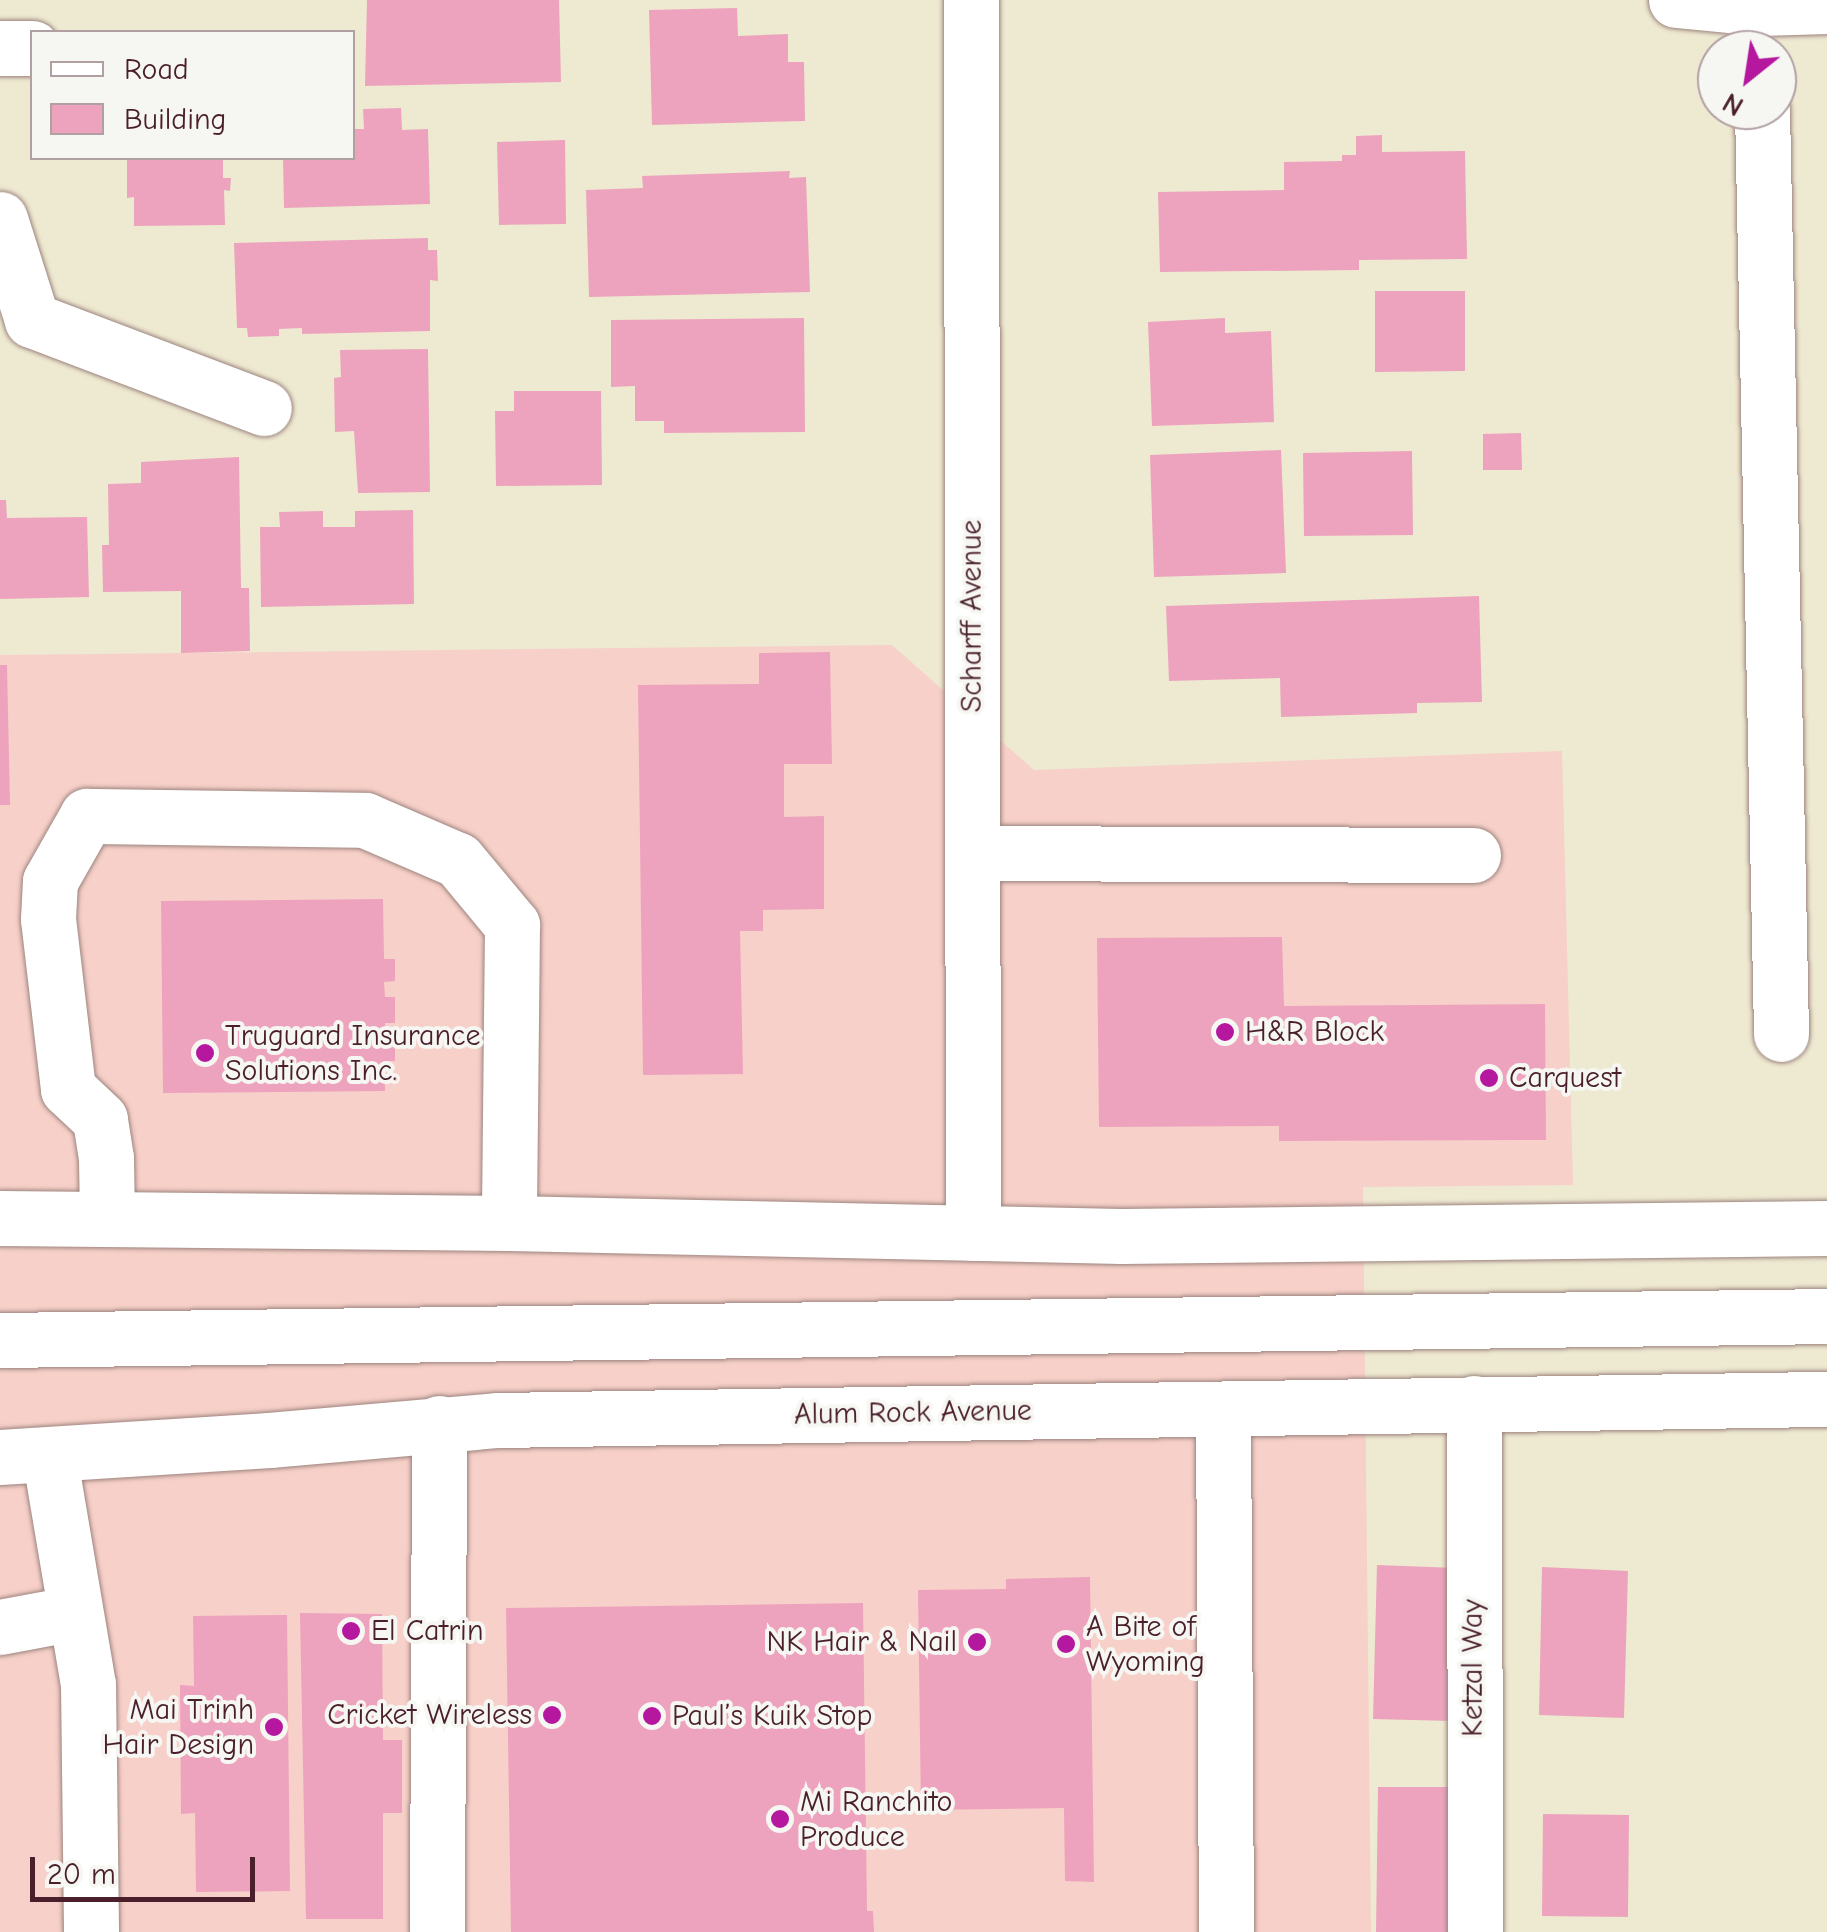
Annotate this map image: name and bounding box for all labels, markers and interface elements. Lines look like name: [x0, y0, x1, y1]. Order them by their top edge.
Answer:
legend: [30, 30, 355, 160]
north arrow: [1697, 30, 1797, 130]
text: Road: [124, 52, 189, 87]
text: N: [1717, 86, 1749, 123]
text: Building: [124, 102, 227, 137]
street label: Scharff Avenue: [954, 520, 990, 712]
place label: H&R Block: [1245, 1014, 1384, 1050]
place label: Truguard Insurance Solutions Inc.: [225, 1018, 481, 1088]
marker: H&R Block: [1214, 1021, 1236, 1043]
marker: Truguard Insurance Solutions Inc.: [194, 1042, 216, 1064]
place label: Carquest: [1509, 1060, 1621, 1096]
marker: Carquest: [1478, 1067, 1500, 1089]
street label: Alum Rock Avenue: [794, 1393, 1032, 1433]
street label: Ketzal Way: [1455, 1599, 1491, 1737]
place label: A Bite of Wyoming: [1086, 1609, 1205, 1680]
place label: El Catrin: [371, 1613, 483, 1649]
marker: El Catrin: [340, 1620, 362, 1642]
place label: NK Hair & Nail: [767, 1624, 957, 1660]
marker: NK Hair & Nail: [966, 1631, 988, 1653]
marker: A Bite of Wyoming: [1055, 1633, 1077, 1655]
place label: Mai Trinh Hair Design: [102, 1692, 254, 1762]
place label: Cricket Wireless: [327, 1697, 532, 1733]
place label: Paul’s Kuik Stop: [672, 1698, 873, 1734]
marker: Cricket Wireless: [541, 1704, 563, 1726]
marker: Paul’s Kuik Stop: [641, 1705, 663, 1727]
marker: Mai Trinh Hair Design: [263, 1716, 285, 1738]
place label: Mi Ranchito Produce: [800, 1784, 952, 1854]
marker: Mi Ranchito Produce: [769, 1808, 791, 1830]
scale bar: [35, 1837, 260, 1899]
text: 20 m: [47, 1857, 116, 1892]

